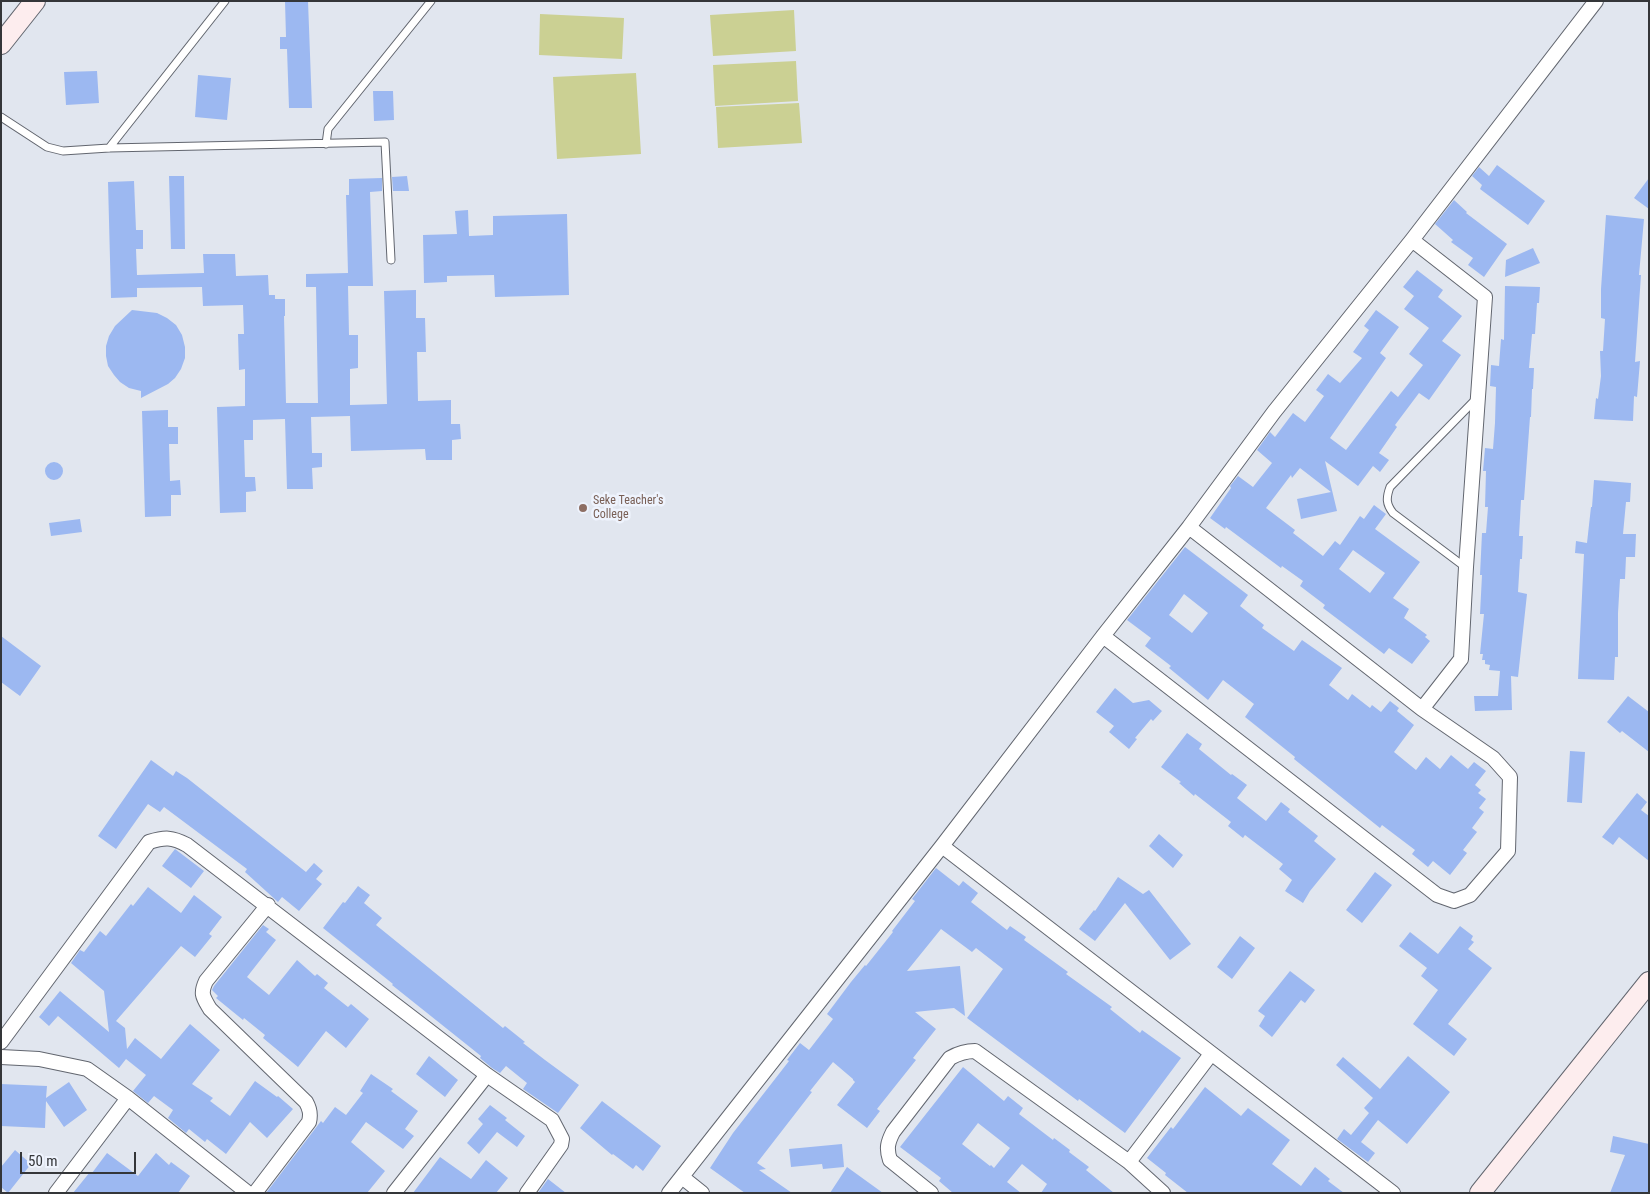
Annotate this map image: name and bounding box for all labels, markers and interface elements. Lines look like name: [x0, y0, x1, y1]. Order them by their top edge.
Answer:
place label: Seke Teacher's College: [593, 494, 663, 522]
marker: Seke Teacher's College: [577, 502, 589, 514]
scale bar: [22, 1142, 139, 1174]
text: 50 m: [28, 1152, 58, 1170]

